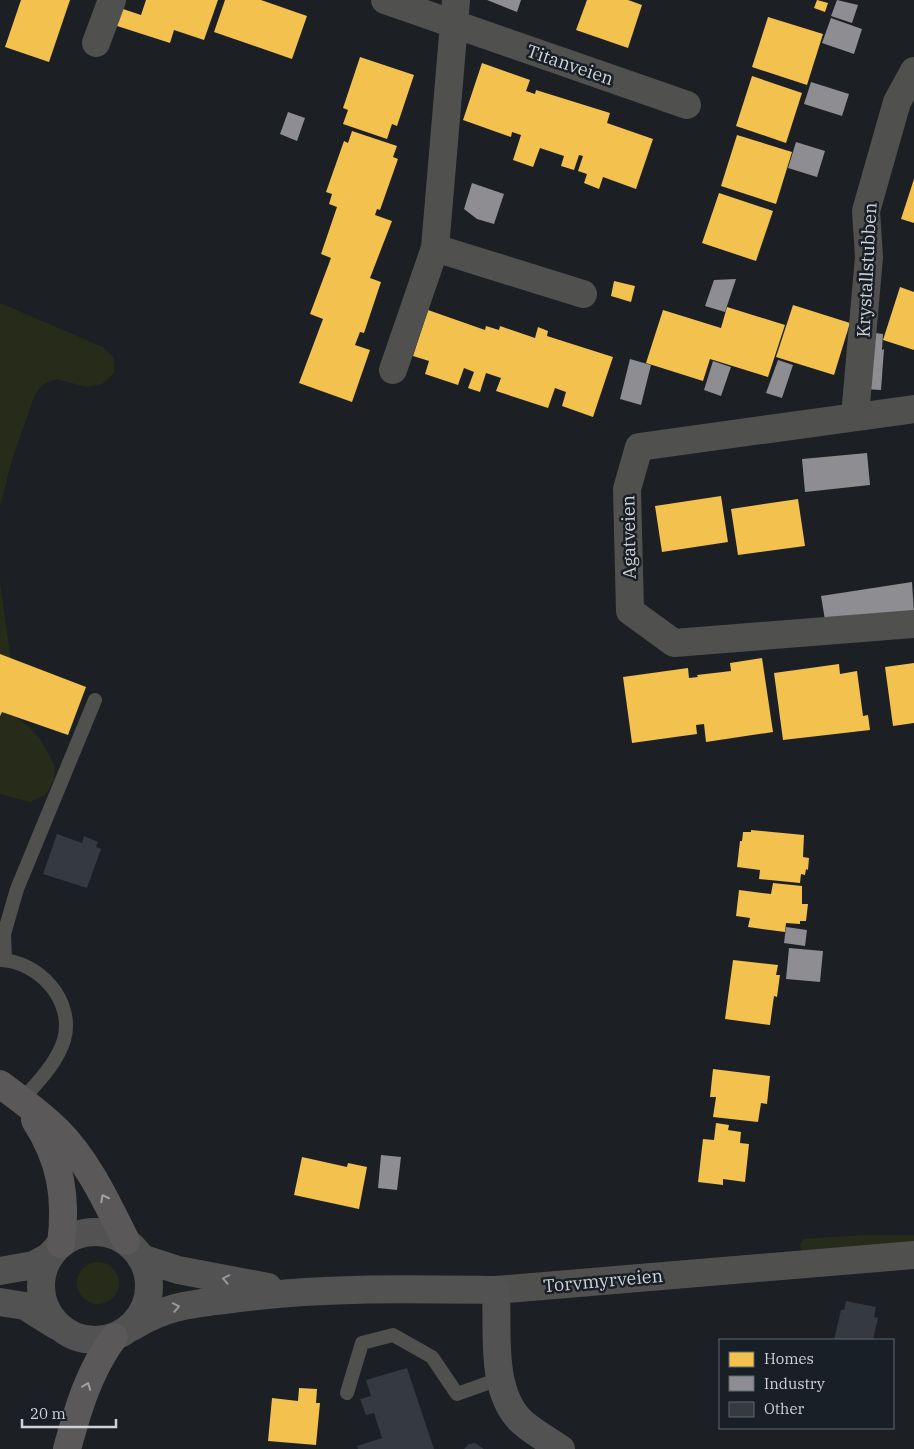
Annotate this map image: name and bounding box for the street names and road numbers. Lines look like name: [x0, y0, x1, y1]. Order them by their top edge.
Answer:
street label: Titanveien: [524, 39, 617, 90]
street label: Krystallstubben: [851, 202, 882, 338]
street label: Agatveien: [616, 495, 641, 579]
street label: Torvmyrveien: [542, 1264, 664, 1297]

